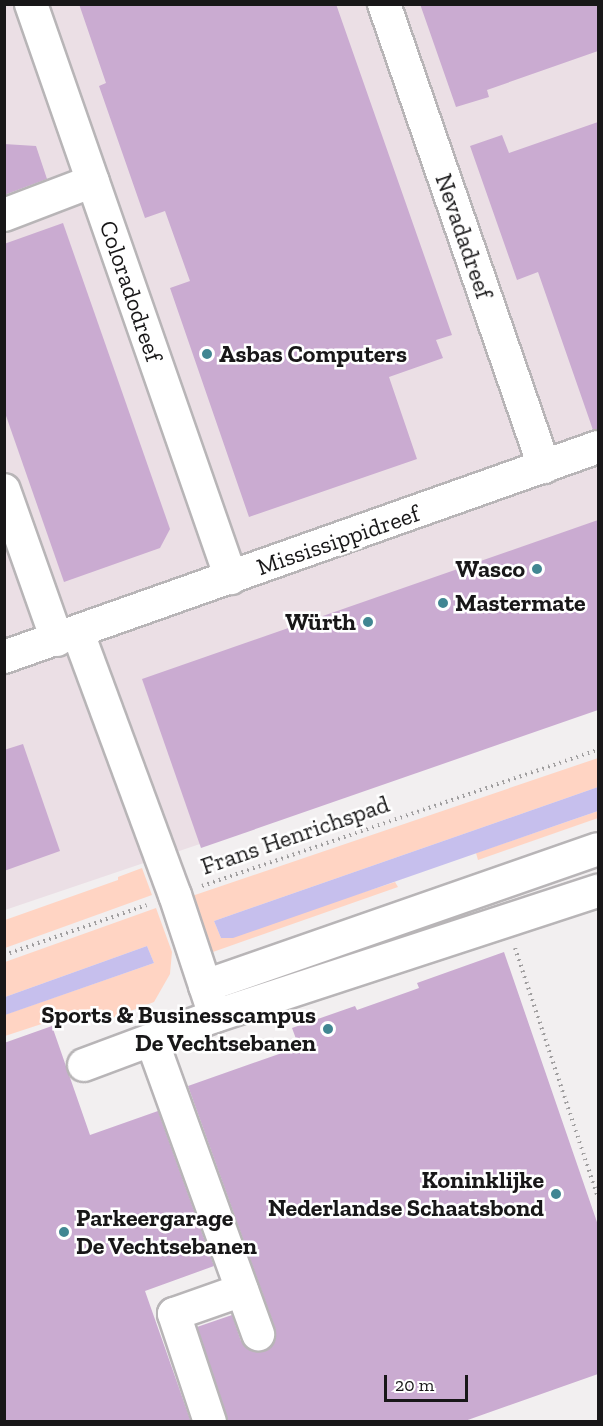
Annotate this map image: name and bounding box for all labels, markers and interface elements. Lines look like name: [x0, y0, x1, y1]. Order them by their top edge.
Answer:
street label: Nevadadreef: [429, 170, 499, 302]
street label: Coloradodreef: [93, 217, 169, 365]
place label: Asbas Computers: [219, 340, 407, 368]
marker: Asbas Computers: [200, 347, 214, 361]
street label: Mississippidreef: [253, 499, 423, 581]
place label: Wasco: [456, 555, 525, 583]
marker: Wasco: [530, 562, 544, 576]
place label: Mastermate: [455, 589, 586, 617]
marker: Mastermate: [436, 596, 450, 610]
place label: Würth: [285, 608, 356, 636]
marker: Würth: [361, 615, 375, 629]
street label: Frans Henrichspad: [197, 789, 393, 881]
place label: Sports & Businesscampus De Vechtsebanen: [41, 1001, 316, 1057]
marker: Sports & Businesscampus De Vechtsebanen: [321, 1022, 335, 1036]
place label: Koninklijke Nederlandse Schaatsbond: [268, 1166, 544, 1222]
marker: Koninklijke Nederlandse Schaatsbond: [549, 1187, 563, 1201]
place label: Parkeergarage De Vechtsebanen: [76, 1204, 258, 1260]
marker: Parkeergarage De Vechtsebanen: [57, 1225, 71, 1239]
scale bar: [387, 1363, 471, 1401]
text: 20 m: [395, 1374, 434, 1396]

